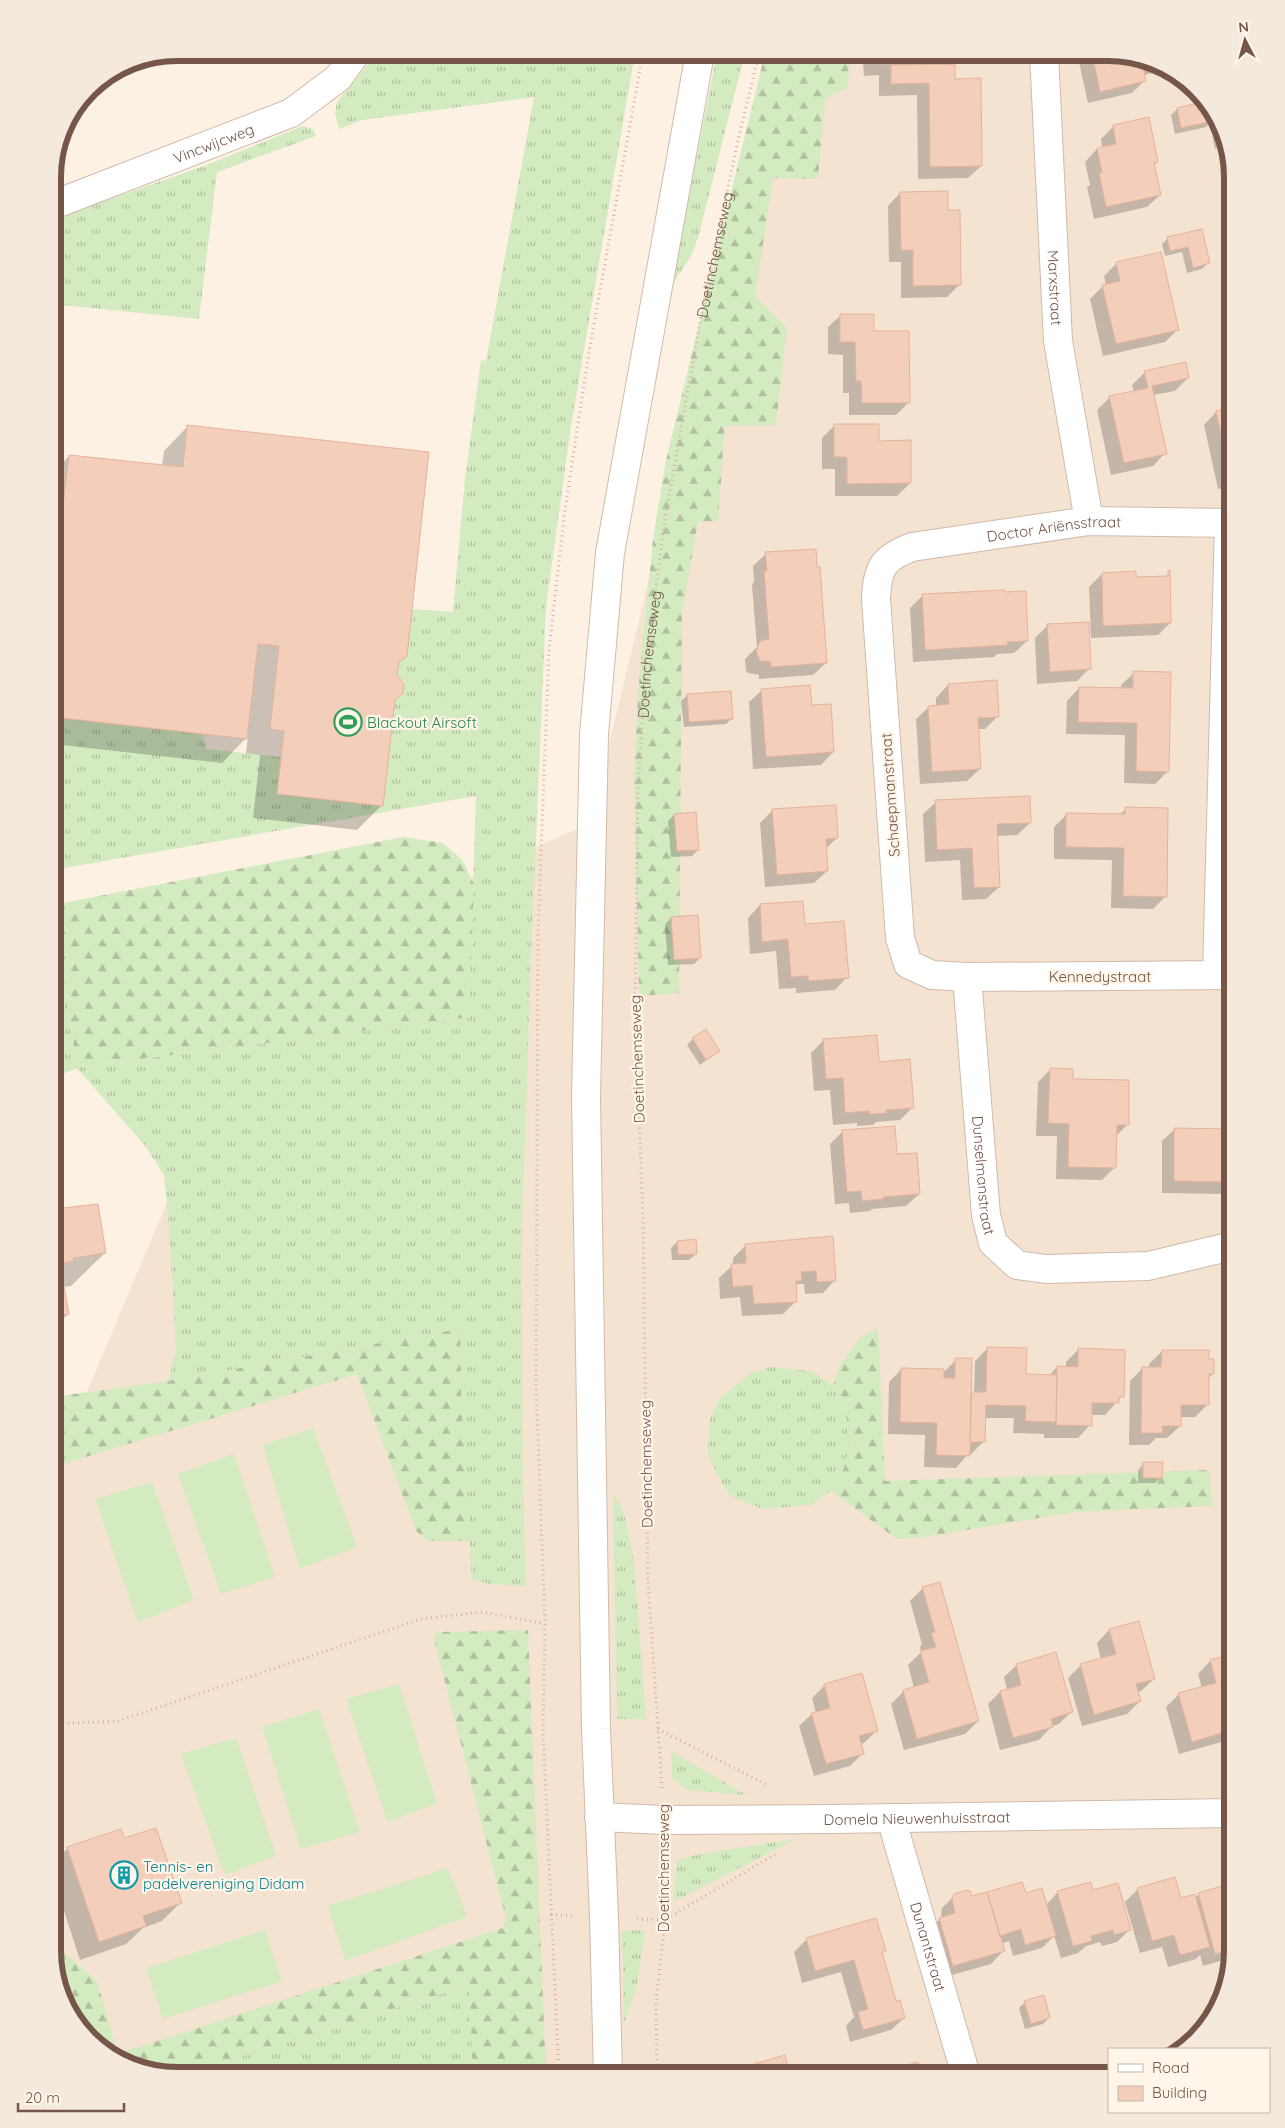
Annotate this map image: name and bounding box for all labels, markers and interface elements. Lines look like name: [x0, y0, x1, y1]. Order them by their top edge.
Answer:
north arrow: [1220, 15, 1270, 65]
text: N: [1238, 18, 1250, 37]
street label: Vincwijcweg: [170, 119, 257, 167]
street label: Doetinchemseweg: [692, 190, 736, 320]
street label: Marxstraat: [1044, 249, 1067, 326]
street label: Doctor Ariënsstraat: [985, 511, 1121, 545]
street label: Doetinchemseweg: [633, 589, 665, 719]
sports icon: Blackout Airsoft: [333, 707, 363, 737]
place label: Blackout Airsoft: [367, 713, 477, 732]
street label: Schaepmanstraat: [876, 733, 904, 857]
street label: Kennedystraat: [1049, 967, 1151, 986]
street label: Doetinchemseweg: [625, 995, 649, 1123]
street label: Dunselmanstraat: [969, 1115, 1000, 1237]
street label: Doetinchemseweg: [635, 1400, 657, 1528]
street label: Doetinchemseweg: [654, 1804, 673, 1932]
street label: Domela Nieuwenhuisstraat: [823, 1807, 1011, 1829]
place label: Tennis- en padelvereniging Didam: [143, 1857, 305, 1893]
building icon: Tennis- en padelvereniging Didam: [109, 1860, 139, 1890]
street label: Dunantstraat: [906, 1900, 951, 1994]
legend: [1108, 2048, 1270, 2113]
text: Road: [1152, 2058, 1189, 2077]
scale bar: [18, 2080, 124, 2112]
text: Building: [1152, 2083, 1207, 2102]
text: 20 m: [25, 2088, 60, 2107]

